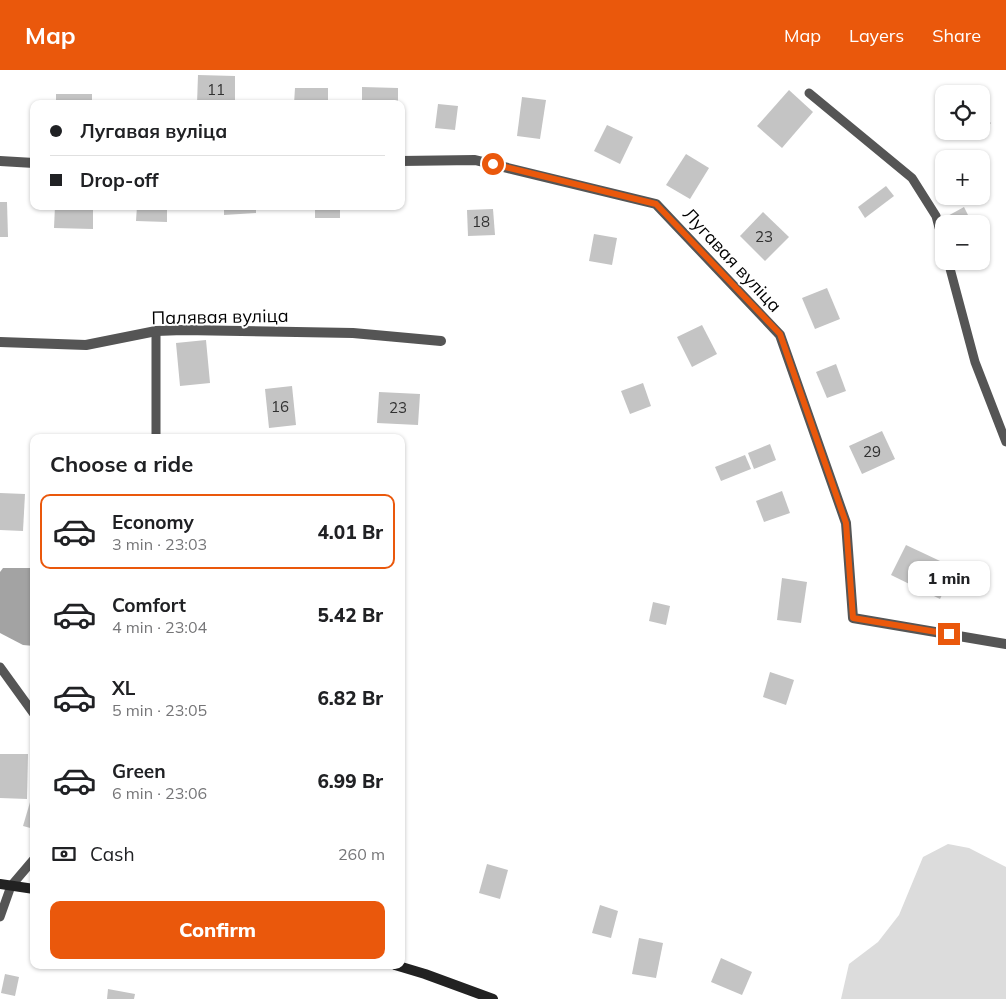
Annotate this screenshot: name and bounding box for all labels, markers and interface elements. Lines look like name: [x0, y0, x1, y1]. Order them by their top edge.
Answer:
text: Map: [25, 20, 76, 50]
text: Map: [784, 24, 821, 47]
text: Layers: [849, 24, 904, 47]
text: Share: [932, 24, 981, 47]
house number: 11: [207, 80, 225, 99]
map controls: [935, 85, 990, 270]
button: locate: [935, 85, 990, 140]
text: Лугавая вуліца: [80, 119, 227, 143]
button: +: [935, 150, 990, 205]
route start: [482, 153, 504, 175]
text: Drop-off: [80, 168, 158, 192]
street label: Лугавая вуліца: [678, 203, 787, 317]
house number: 18: [472, 212, 490, 231]
button: −: [935, 215, 990, 270]
house number: 23: [755, 227, 773, 246]
street label: Палявая вуліца: [151, 304, 289, 329]
house number: 16: [271, 397, 289, 416]
house number: 23: [389, 398, 407, 417]
house number: 29: [863, 442, 881, 461]
text: Choose a ride: [50, 450, 193, 478]
icon: car: [52, 509, 97, 554]
text: Economy: [112, 510, 194, 534]
text: 4.01 Br: [317, 520, 383, 544]
text: 3 min · 23:03: [112, 534, 207, 554]
callout: 1 min: [908, 562, 990, 596]
text: 1 min: [928, 568, 970, 588]
icon: car: [52, 592, 97, 637]
text: Comfort: [112, 593, 186, 617]
text: 5.42 Br: [317, 603, 383, 627]
text: 4 min · 23:04: [112, 617, 207, 637]
route end: [938, 623, 960, 645]
icon: car: [52, 675, 97, 720]
text: XL: [112, 676, 135, 700]
text: 6.82 Br: [317, 686, 383, 710]
text: 5 min · 23:05: [112, 700, 207, 720]
icon: car: [52, 758, 97, 803]
text: Green: [112, 759, 166, 783]
text: 6.99 Br: [317, 769, 383, 793]
text: 6 min · 23:06: [112, 783, 207, 803]
icon: cash: [50, 840, 78, 868]
text: Cash: [90, 842, 135, 866]
text: 260 m: [338, 844, 385, 864]
button: Confirm: [50, 901, 385, 959]

